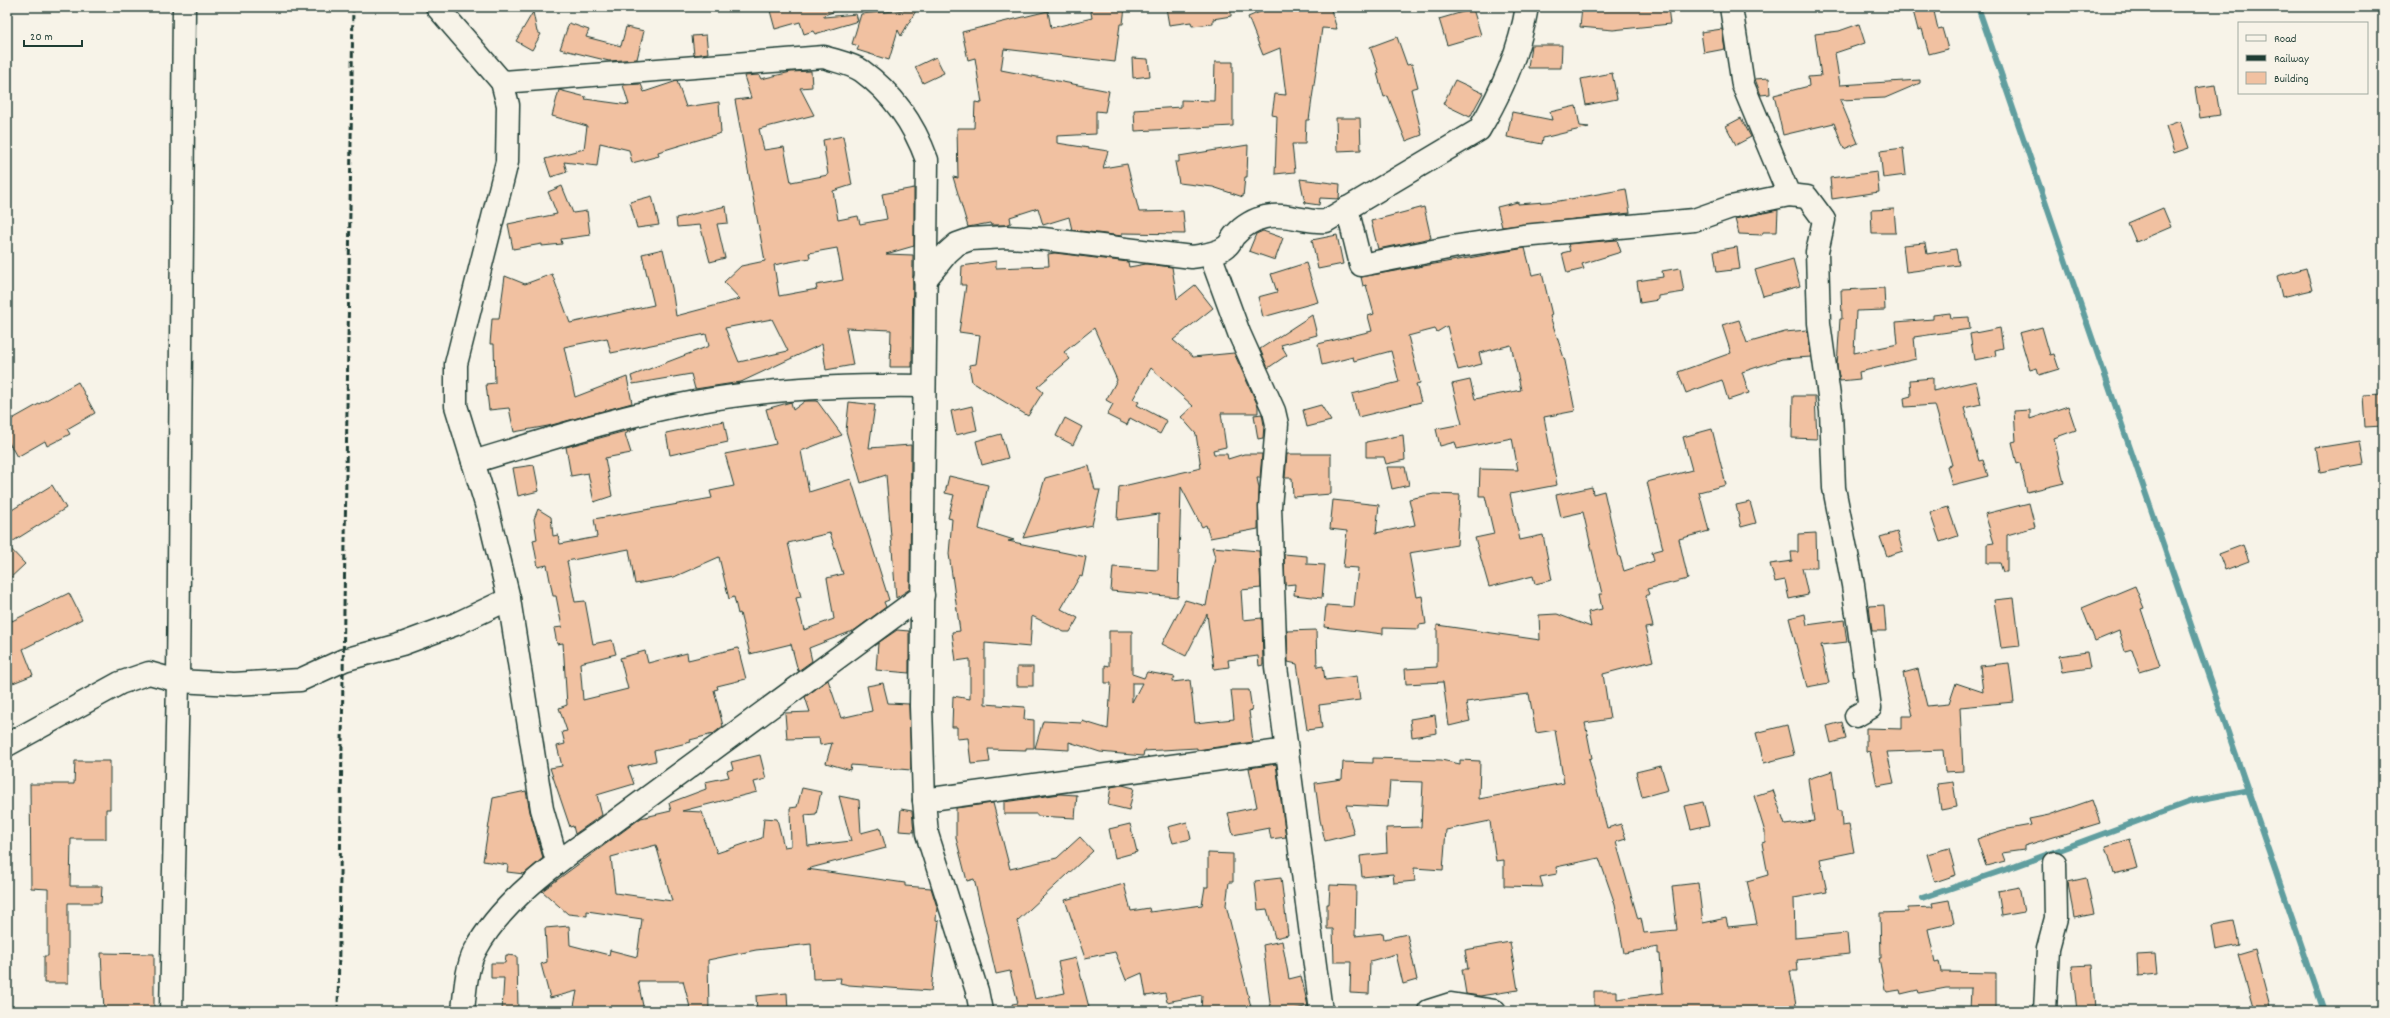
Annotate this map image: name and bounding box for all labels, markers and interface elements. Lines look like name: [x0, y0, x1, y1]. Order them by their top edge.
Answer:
scale bar: [24, 22, 82, 48]
legend: [2238, 22, 2368, 94]
text: 20 m: [30, 29, 53, 46]
text: Road: [2274, 31, 2296, 48]
text: Railway: [2274, 51, 2310, 68]
text: Building: [2274, 71, 2309, 88]

